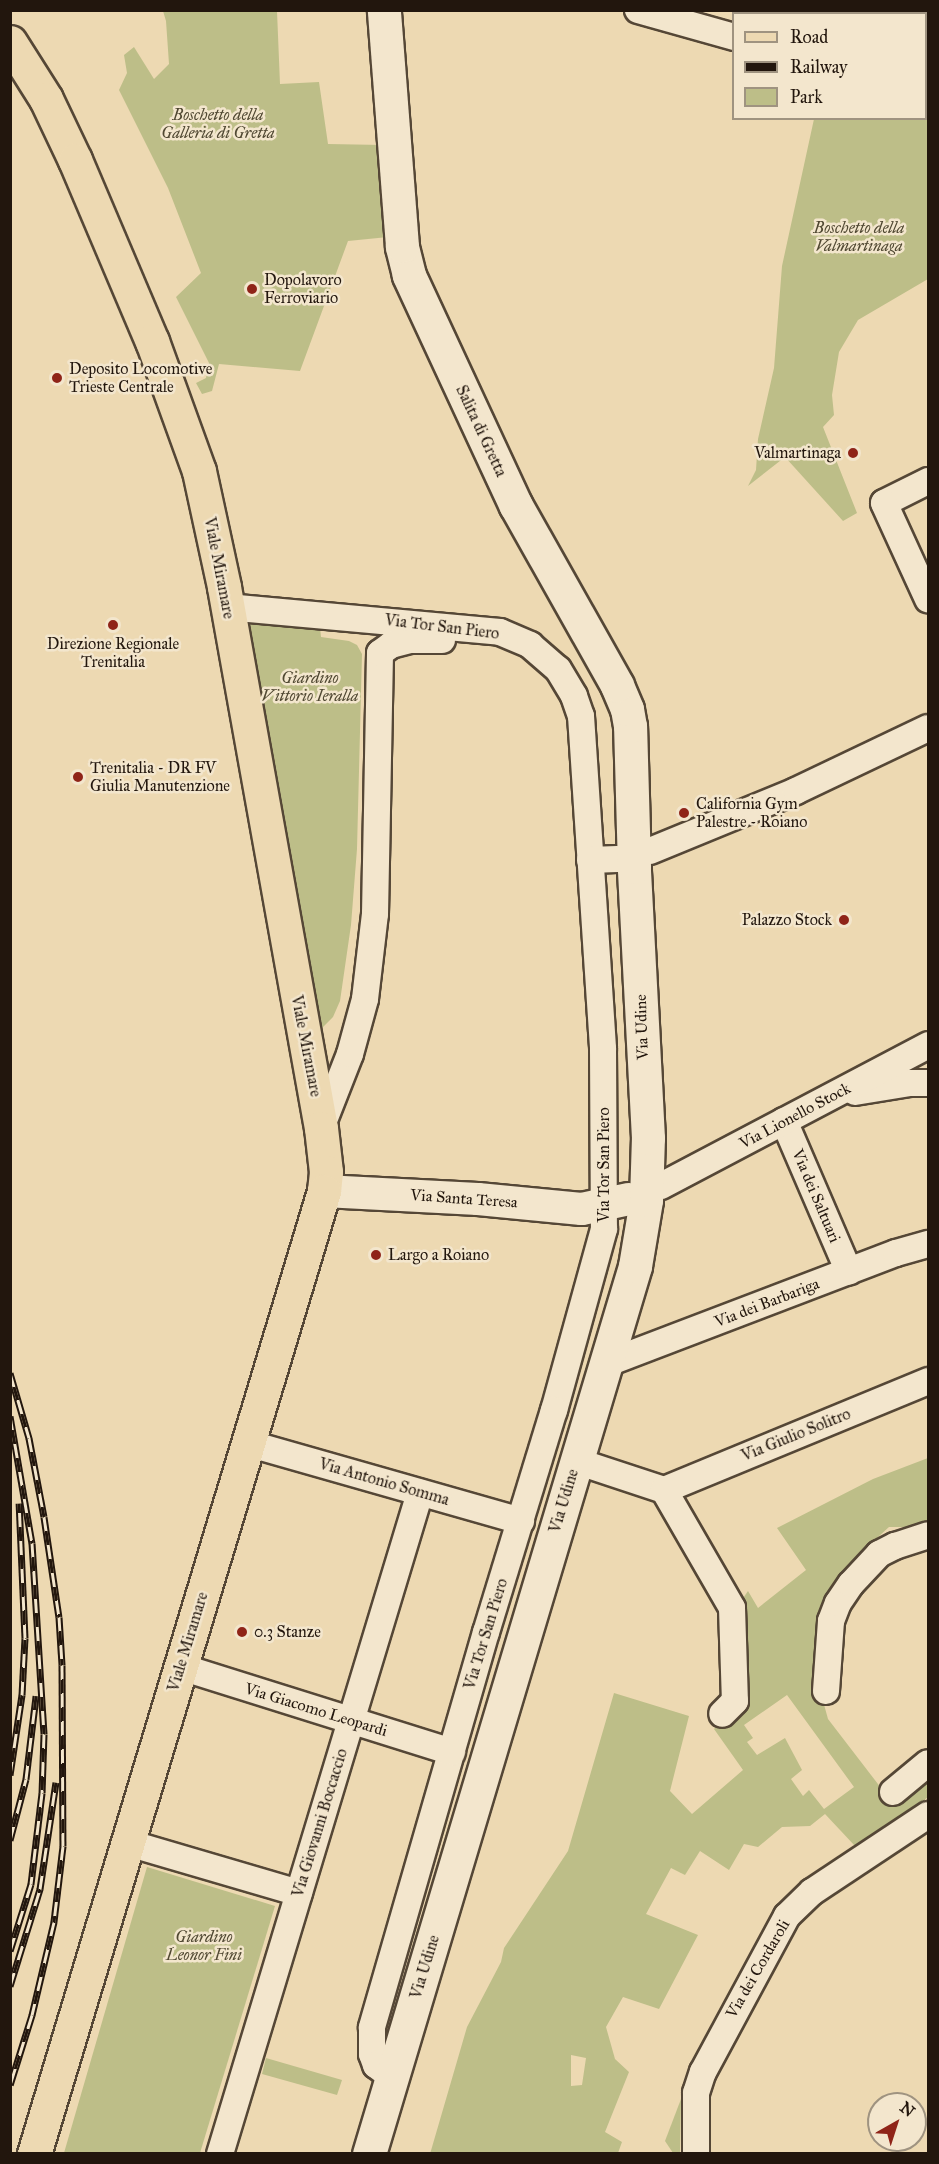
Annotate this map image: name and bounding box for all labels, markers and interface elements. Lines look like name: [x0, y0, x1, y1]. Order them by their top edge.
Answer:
legend: [732, 12, 927, 120]
text: Road: [790, 26, 828, 48]
text: Railway: [790, 56, 847, 78]
text: Park: [790, 86, 823, 108]
park label: Boschetto della Galleria di Gretta: [161, 105, 275, 143]
park label: Boschetto della Valmartinaga: [814, 218, 904, 256]
place label: Dopolavoro Ferroviario: [264, 270, 342, 308]
marker: Dopolavoro Ferroviario: [245, 282, 259, 296]
place label: Deposito Locomotive Trieste Centrale: [69, 359, 212, 397]
marker: Deposito Locomotive Trieste Centrale: [50, 371, 64, 385]
street label: Salita di Gretta: [451, 382, 511, 480]
place label: Valmartinaga: [754, 443, 841, 463]
marker: Valmartinaga: [846, 446, 860, 460]
street label: Viale Miramare: [200, 516, 238, 620]
street label: Via Tor San Piero: [384, 610, 500, 644]
marker: Direzione Regionale Trenitalia: [106, 618, 120, 632]
place label: Direzione Regionale Trenitalia: [47, 634, 179, 672]
park label: Giardino Vittorio Ieralla: [262, 668, 358, 706]
place label: Trenitalia - DR FV Giulia Manutenzione: [90, 758, 230, 796]
marker: Trenitalia - DR FV Giulia Manutenzione: [71, 770, 85, 784]
place label: California Gym Palestre - Roiano: [696, 794, 807, 832]
marker: California Gym Palestre - Roiano: [677, 806, 691, 820]
place label: Palazzo Stock: [742, 910, 832, 930]
marker: Palazzo Stock: [837, 913, 851, 927]
street label: Viale Miramare: [287, 994, 325, 1098]
street label: Via Udine: [631, 994, 653, 1060]
street label: Via Lionello Stock: [736, 1079, 854, 1153]
street label: Via Tor San Piero: [594, 1107, 614, 1223]
street label: Via dei Saltuari: [788, 1146, 844, 1246]
street label: Via Santa Teresa: [410, 1186, 518, 1212]
place label: Largo a Roiano: [388, 1245, 489, 1265]
marker: Largo a Roiano: [369, 1248, 383, 1262]
street label: Via dei Barbariga: [712, 1274, 822, 1332]
street label: Via Giulio Solitro: [739, 1404, 853, 1466]
street label: Via Antonio Somma: [317, 1454, 451, 1510]
street label: Via Udine: [545, 1467, 583, 1535]
street label: Via Tor San Piero: [460, 1576, 512, 1692]
street label: Viale Miramare: [164, 1590, 212, 1694]
place label: 0.3 Stanze: [254, 1622, 321, 1642]
marker: 0.3 Stanze: [235, 1625, 249, 1639]
street label: Via Giacomo Leopardi: [242, 1679, 390, 1741]
street label: Via Giovanni Boccaccio: [288, 1746, 352, 1900]
street label: Via dei Cordaroli: [722, 1916, 794, 2022]
park label: Giardino Leonor Fini: [166, 1927, 242, 1965]
street label: Via Udine: [406, 1933, 444, 2001]
north arrow: [867, 2092, 927, 2152]
text: N: [896, 2098, 919, 2121]

